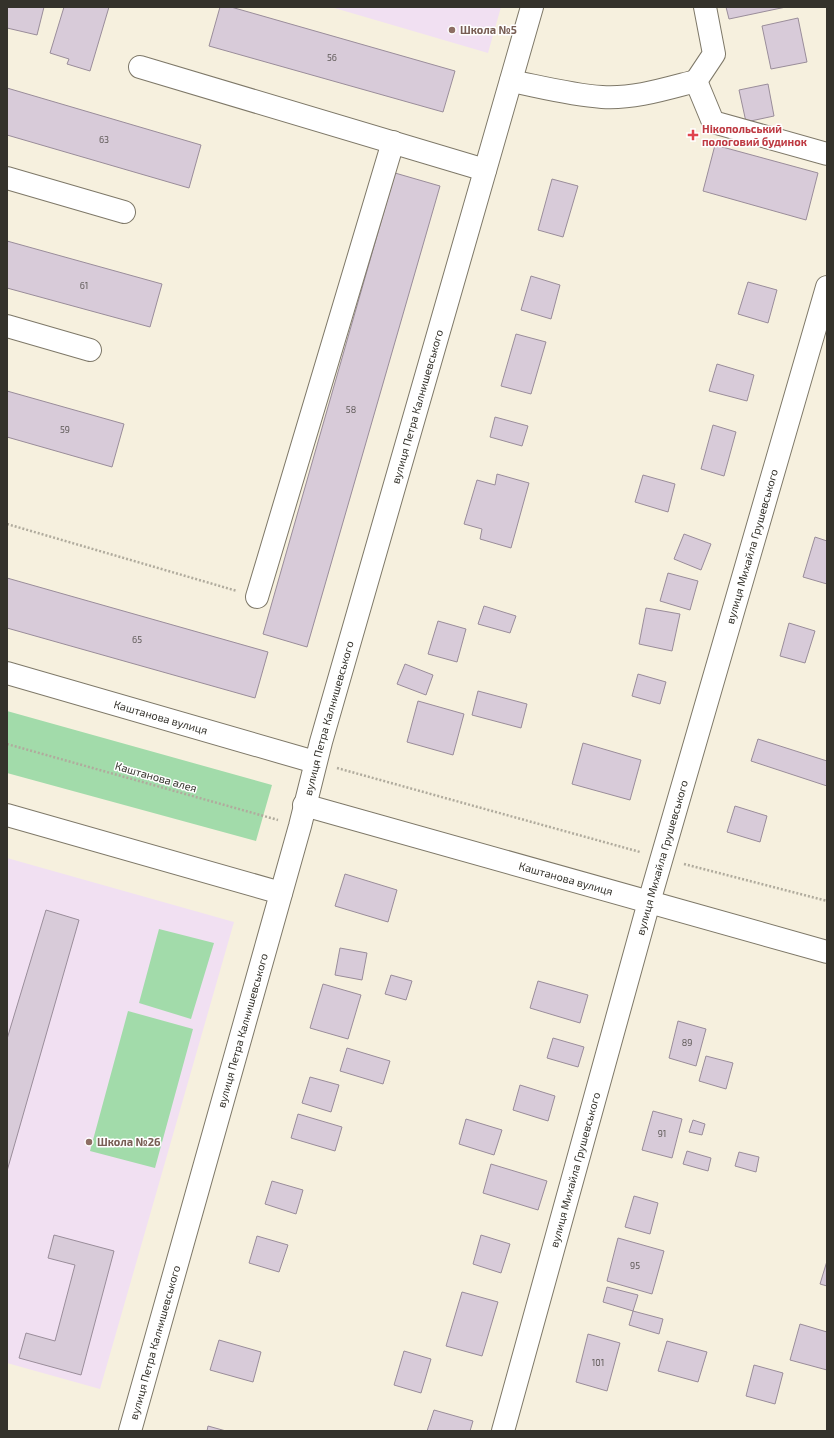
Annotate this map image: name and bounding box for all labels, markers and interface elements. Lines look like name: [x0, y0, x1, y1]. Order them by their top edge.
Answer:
place label: Школа №5: [460, 23, 517, 36]
marker: Школа №5: [447, 25, 457, 35]
house number: 56: [327, 52, 337, 63]
place label: Нікопольський пологовий будинок: [702, 122, 807, 148]
marker: Нікопольський пологовий будинок: [687, 129, 699, 141]
house number: 63: [99, 134, 109, 145]
house number: 61: [80, 280, 88, 291]
street label: вулиця Петра Калнишевського: [389, 328, 445, 485]
house number: 58: [346, 404, 356, 415]
house number: 59: [60, 424, 70, 435]
street label: вулиця Михайла Грушевського: [723, 467, 780, 625]
house number: 65: [132, 634, 142, 645]
street label: вулиця Петра Калнишевського: [301, 639, 356, 797]
street label: Каштанова вулиця: [112, 697, 209, 737]
street label: Каштанова алея: [114, 759, 199, 794]
street label: вулиця Михайла Грушевського: [633, 779, 690, 936]
street label: Каштанова вулиця: [518, 859, 614, 898]
street label: вулиця Петра Калнишевського: [214, 952, 270, 1109]
house number: 89: [682, 1037, 692, 1048]
street label: вулиця Михайла Грушевського: [547, 1090, 602, 1249]
house number: 91: [658, 1128, 666, 1139]
place label: Школа №26: [97, 1135, 161, 1148]
marker: Школа №26: [84, 1137, 94, 1147]
house number: 95: [630, 1260, 640, 1271]
street label: вулиця Петра Калнишевського: [127, 1264, 182, 1421]
house number: 101: [592, 1357, 604, 1368]

